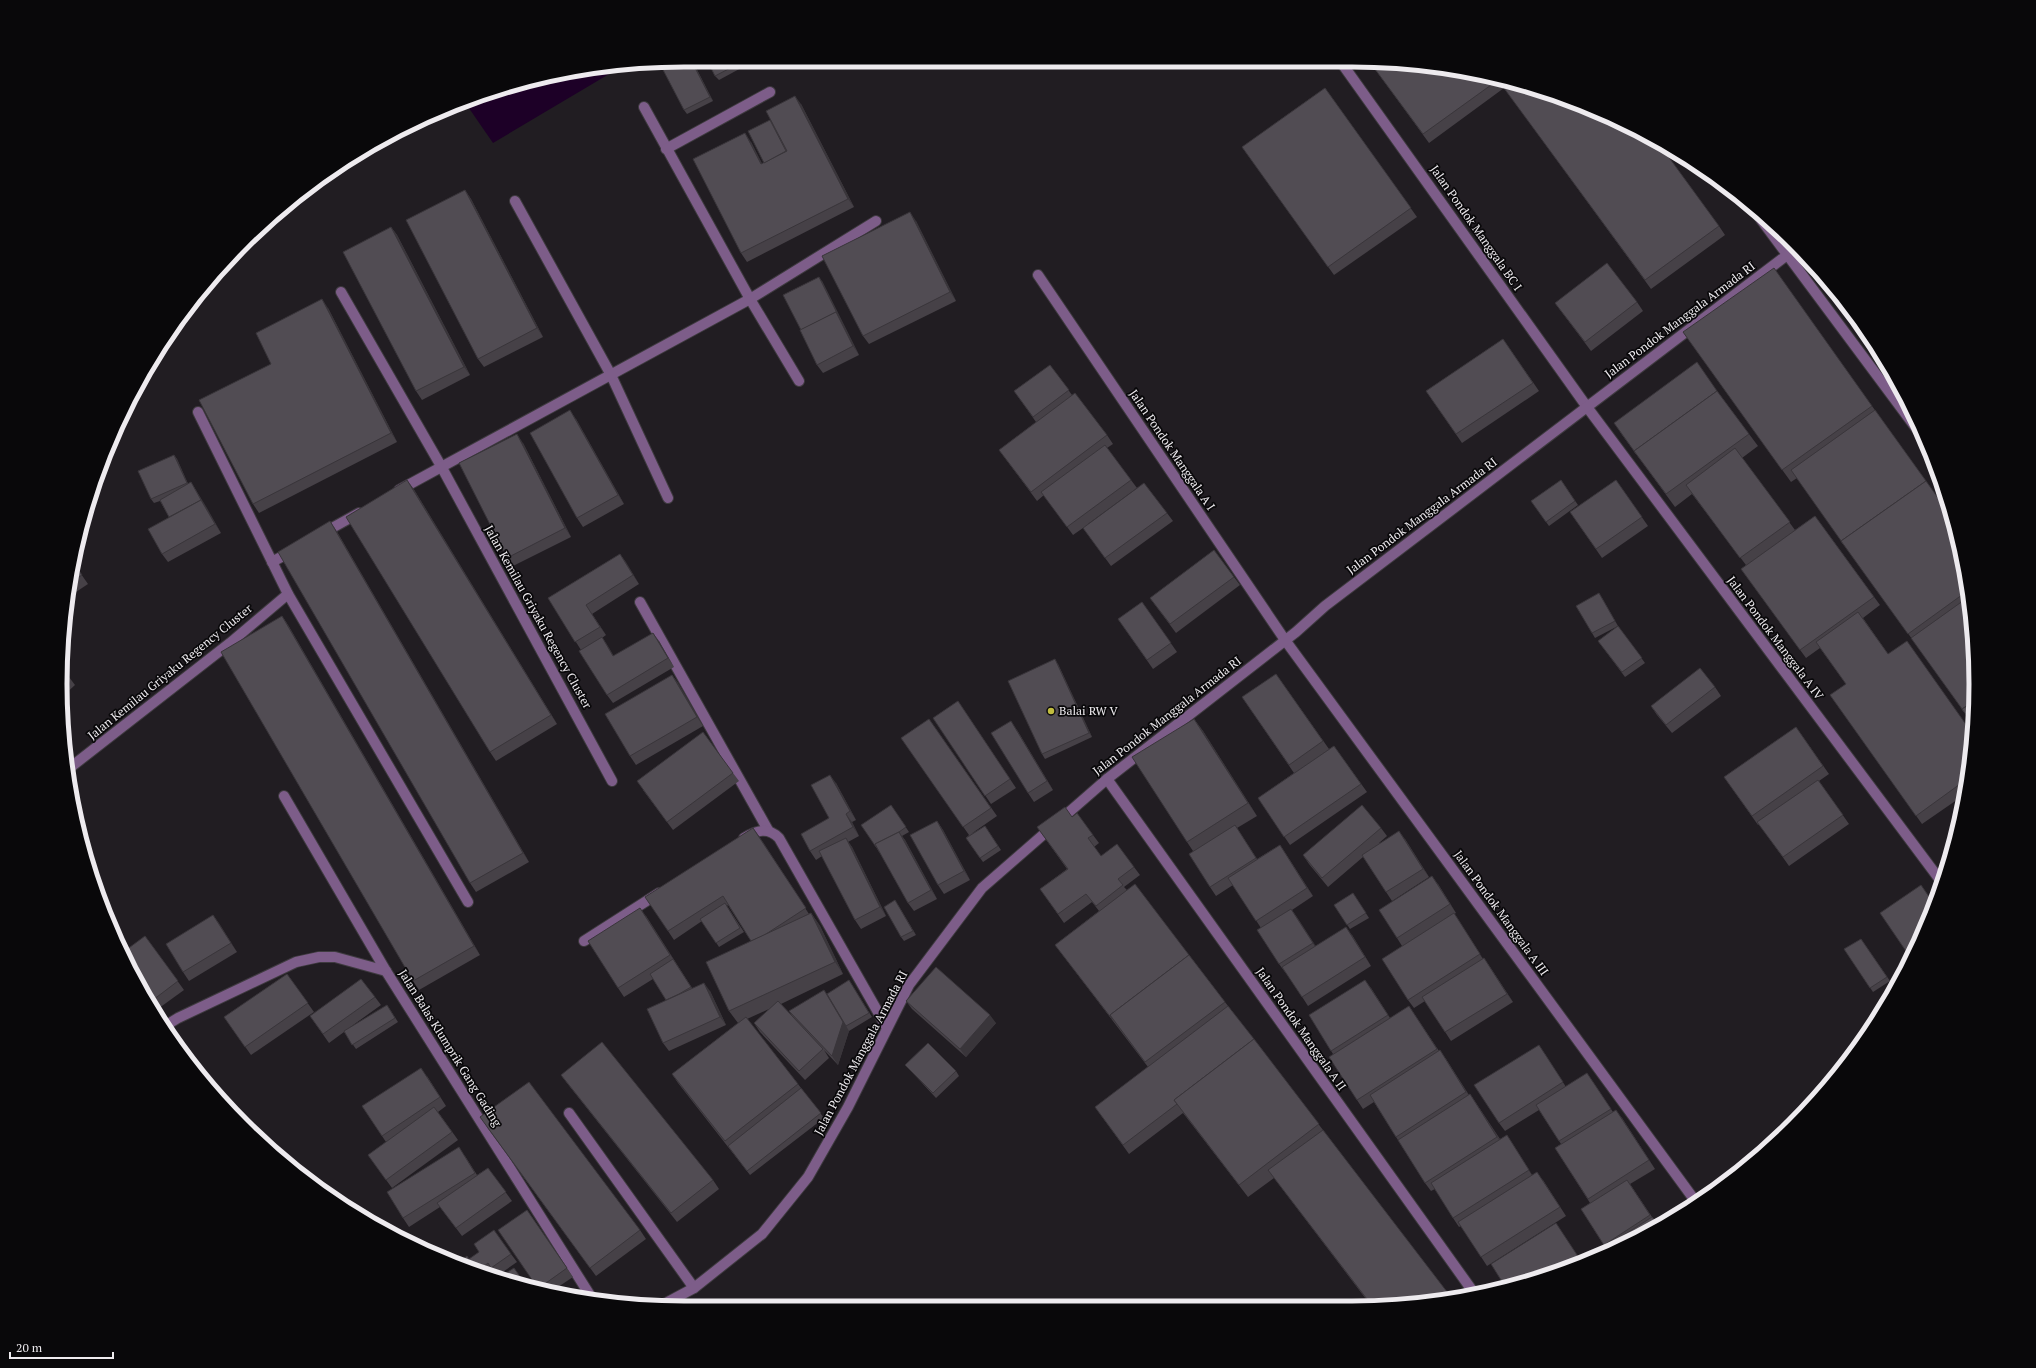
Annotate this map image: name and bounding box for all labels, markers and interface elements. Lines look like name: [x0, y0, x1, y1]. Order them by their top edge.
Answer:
street label: Jalan Pondok Manggala BC I: [1427, 162, 1526, 293]
street label: Jalan Pondok Manggala Armada RI: [1602, 258, 1758, 381]
street label: Jalan Pondok Manggala A I: [1126, 386, 1218, 513]
street label: Jalan Pondok Manggala Armada RI: [1344, 454, 1500, 577]
street label: Jalan Kemilau Griyaku Regency Cluster: [482, 523, 595, 711]
street label: Jalan Pondok Manggala A IV: [1724, 573, 1827, 703]
street label: Jalan Kemilau Griyaku Regency Cluster: [84, 600, 255, 743]
street label: Jalan Pondok Manggala Armada RI: [1089, 653, 1244, 778]
place label: Balai RW V: [1059, 703, 1118, 718]
marker: Balai RW V: [1046, 706, 1056, 716]
street label: Jalan Pondok Manggala A III: [1451, 847, 1552, 978]
street label: Jalan Pondok Manggala A II: [1253, 964, 1350, 1093]
street label: Jalan Balas Klumprik Gang Gading: [396, 966, 506, 1130]
street label: Jalan Pondok Manggala Armada RI: [811, 968, 910, 1138]
scale bar: [10, 1334, 113, 1360]
text: 20 m: [16, 1340, 43, 1355]

